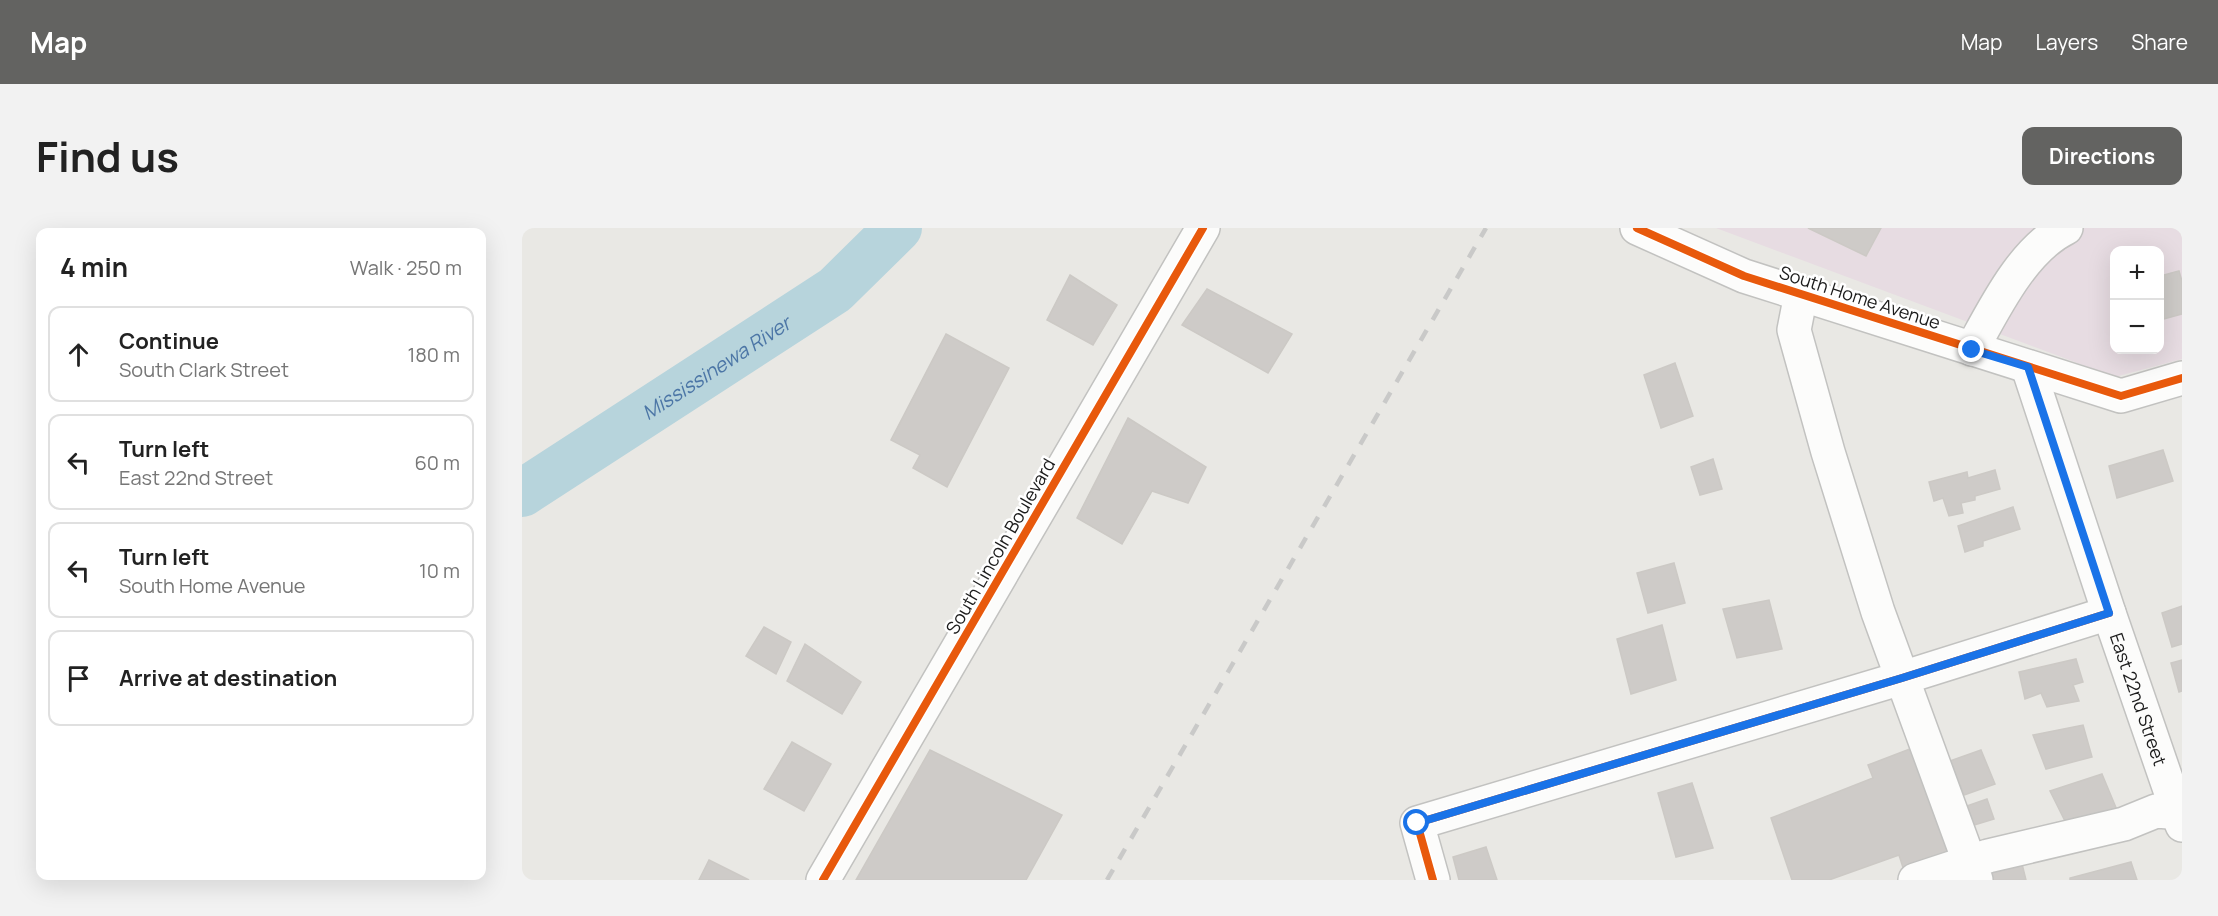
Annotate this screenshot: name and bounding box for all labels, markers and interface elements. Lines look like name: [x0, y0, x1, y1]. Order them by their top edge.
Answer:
text: Map: [30, 23, 87, 61]
text: Map: [1961, 28, 2002, 56]
text: Layers: [2035, 28, 2098, 56]
text: Share: [2131, 28, 2188, 56]
text: Find us: [36, 127, 179, 185]
button: Directions: [2022, 127, 2182, 185]
map controls: [2110, 246, 2164, 354]
button: +: [2110, 246, 2164, 300]
text: 4 min: [60, 249, 128, 285]
text: Walk · 250 m: [350, 254, 462, 281]
street label: South Home Avenue: [1776, 260, 1944, 334]
button: −: [2110, 300, 2164, 354]
water label: Mississinewa River: [636, 308, 798, 425]
text: Continue: [119, 326, 219, 356]
route end: [1958, 336, 1984, 362]
icon: ahead: [62, 338, 95, 371]
text: 180 m: [407, 341, 460, 368]
text: South Clark Street: [119, 356, 289, 383]
text: Turn left: [119, 434, 209, 464]
icon: left: [62, 446, 95, 479]
text: 60 m: [414, 449, 460, 476]
street label: South Lincoln Boulevard: [940, 454, 1060, 638]
text: East 22nd Street: [119, 464, 273, 491]
text: Turn left: [119, 542, 209, 572]
icon: left: [62, 554, 95, 587]
text: 10 m: [419, 557, 460, 584]
text: South Home Avenue: [119, 572, 306, 599]
street label: East 22nd Street: [2105, 629, 2173, 769]
icon: arrive: [62, 662, 95, 695]
text: Arrive at destination: [119, 663, 337, 693]
route start: [1403, 809, 1429, 835]

